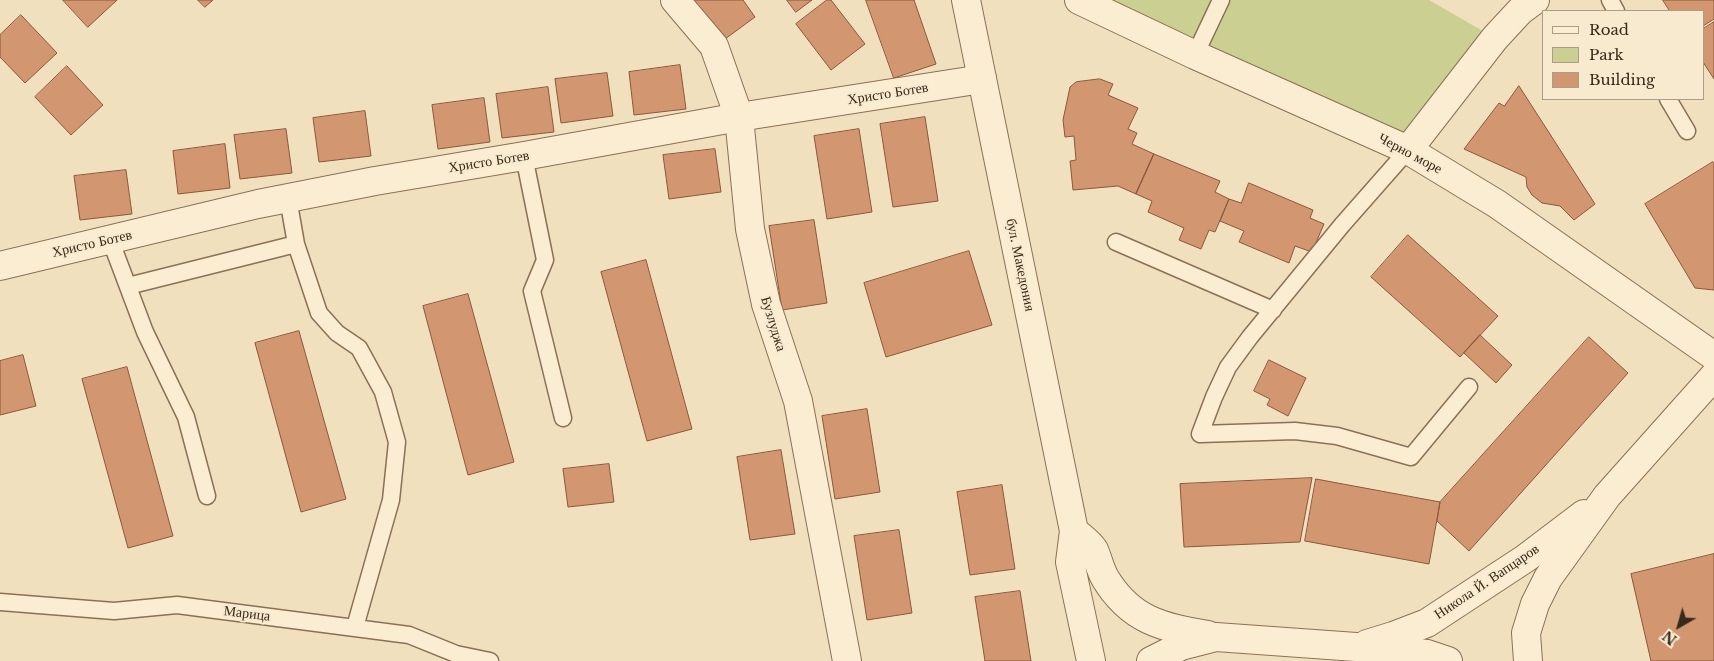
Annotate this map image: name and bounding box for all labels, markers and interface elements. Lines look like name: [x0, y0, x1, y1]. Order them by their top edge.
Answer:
legend: [1542, 10, 1704, 100]
text: Road: [1589, 20, 1629, 39]
text: Park: [1589, 45, 1624, 64]
text: Building: [1589, 70, 1655, 89]
street label: Христо Ботев: [846, 79, 930, 109]
street label: Черно море: [1375, 130, 1445, 178]
street label: Христо Ботев: [447, 147, 531, 177]
street label: бул. Македония: [1002, 217, 1038, 313]
street label: Христо Ботев: [50, 227, 134, 261]
street label: Бузлуджа: [757, 295, 789, 353]
street label: Никола Й. Вапцаров: [1431, 541, 1543, 623]
north arrow: [1654, 601, 1704, 651]
street label: Марица: [223, 603, 271, 625]
text: N: [1659, 627, 1681, 649]

